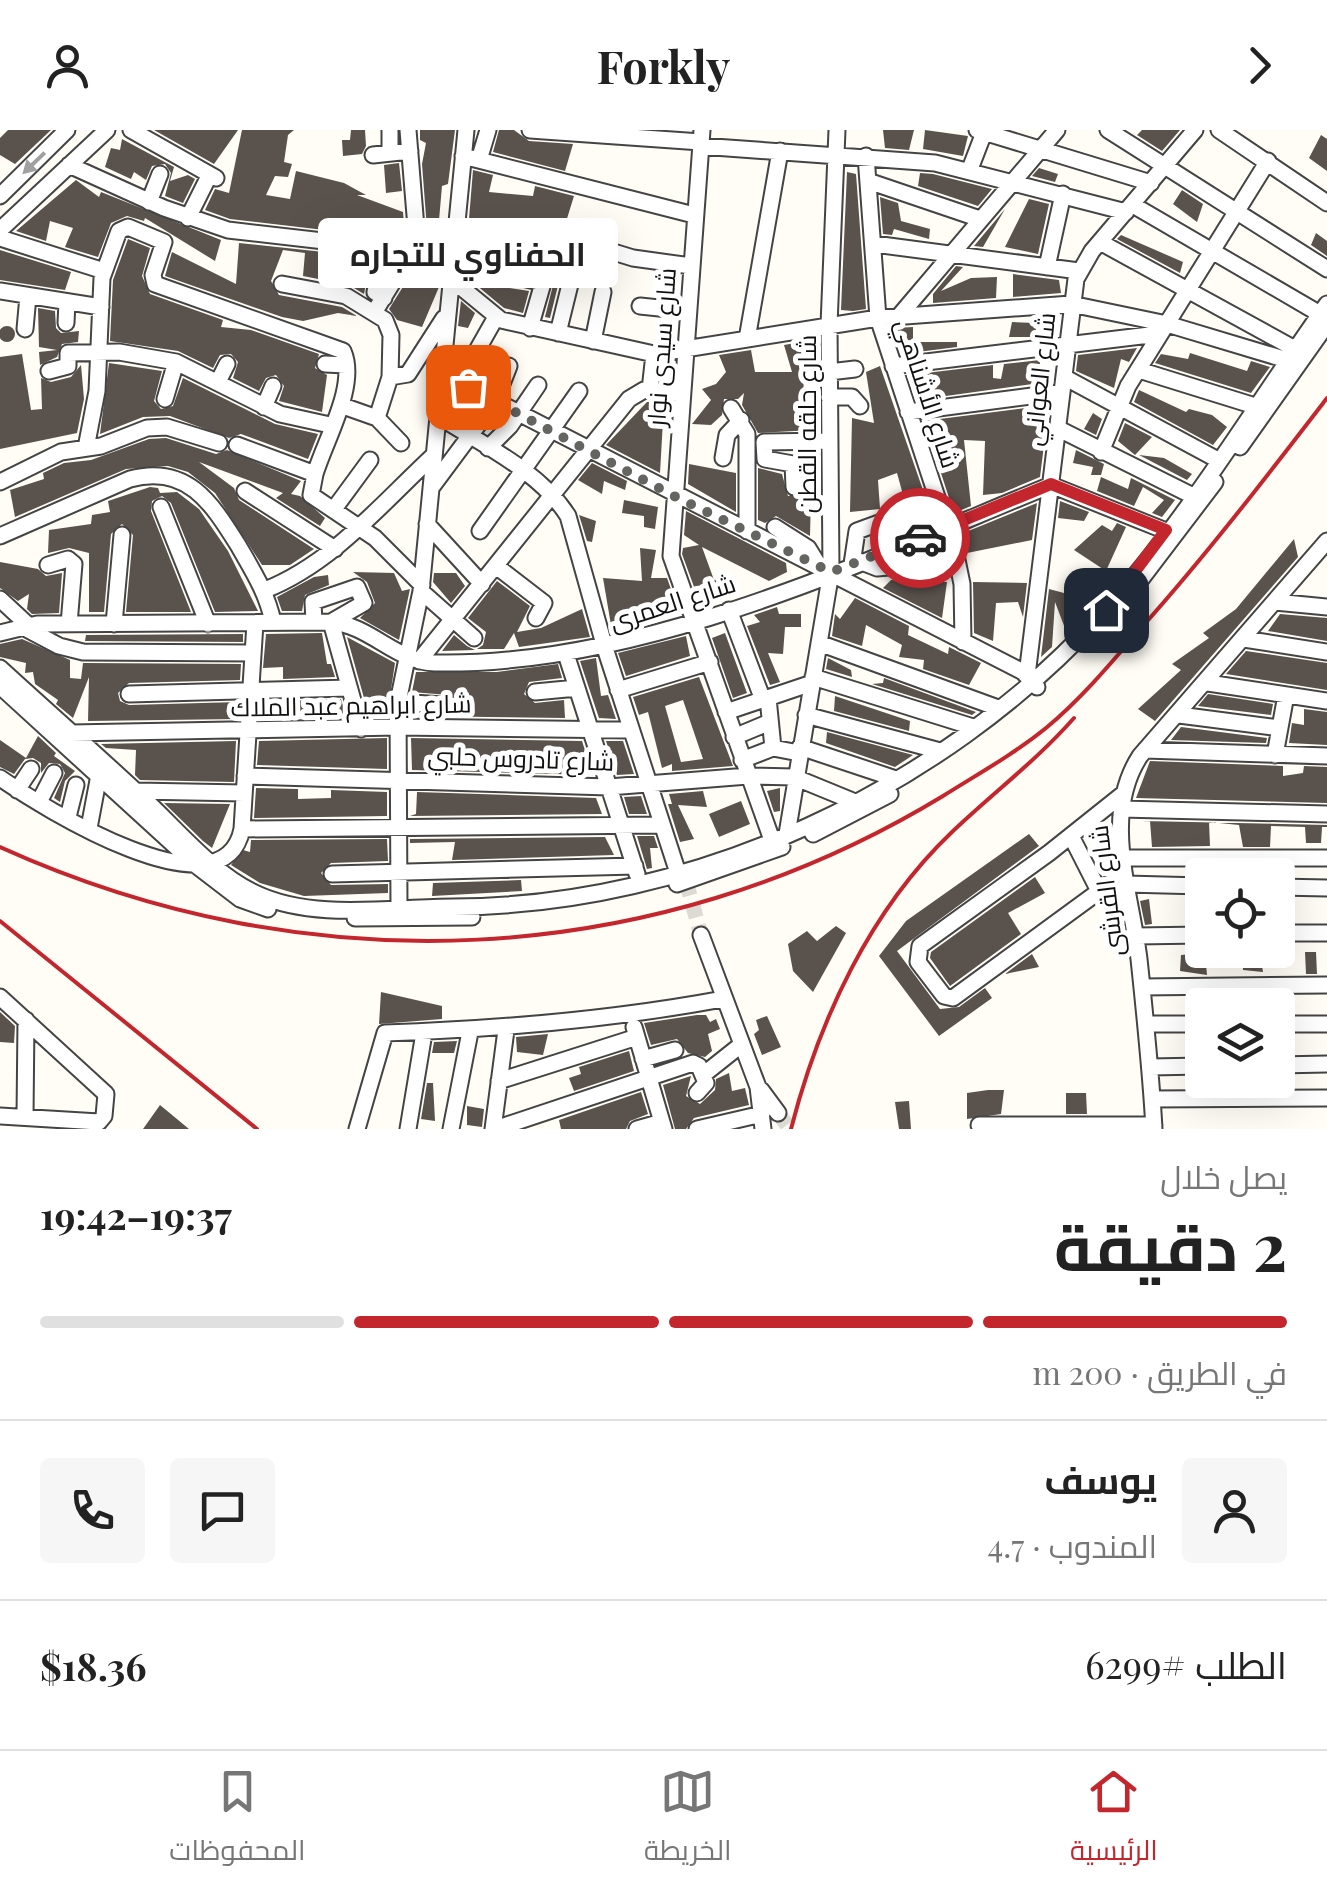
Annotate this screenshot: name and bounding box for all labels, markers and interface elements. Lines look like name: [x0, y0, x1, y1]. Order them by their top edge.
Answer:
text: Forkly: [597, 35, 730, 95]
icon: person: [40, 38, 95, 93]
icon: forward: [1232, 38, 1287, 93]
one-way arrow: [22, 151, 46, 174]
callout: الحفناوي للتجاره: [318, 217, 618, 287]
text: الحفناوي للتجاره: [350, 231, 586, 274]
street label: شارع سيدى نوار: [638, 266, 684, 430]
street label: شارع العواني: [1015, 311, 1066, 448]
street label: شارع الأشناهي: [885, 314, 969, 473]
street label: شارع حلقه القطن: [789, 335, 824, 513]
pin: [426, 345, 511, 430]
icon: bag: [441, 360, 496, 415]
courier: [870, 488, 970, 588]
icon: car: [893, 511, 948, 566]
street label: شارع العمرى: [605, 565, 740, 639]
pin: [1064, 568, 1149, 653]
icon: home: [1079, 583, 1134, 638]
street label: شارع ابراهيم عبد الملاك: [230, 685, 472, 726]
street label: شارع تادروس حلبي: [427, 737, 615, 782]
street label: شارع القرشى: [1081, 823, 1131, 959]
map controls: [1185, 858, 1295, 1098]
button: locate: [1185, 858, 1295, 968]
button: layers: [1185, 988, 1295, 1098]
text: يصل خلال: [1160, 1154, 1287, 1197]
text: 19:37–19:42: [40, 1189, 232, 1240]
text: 2 دقيقة: [1054, 1201, 1287, 1287]
text: في الطريق · 200 m: [1032, 1350, 1287, 1393]
text: يوسف: [1044, 1453, 1157, 1504]
button: phone: [40, 1458, 145, 1563]
button: chat: [170, 1458, 275, 1563]
button: person: [1182, 1458, 1287, 1563]
text: المندوب · 4.7: [987, 1523, 1157, 1566]
text: الطلب #6299: [1085, 1638, 1287, 1689]
text: $18.36: [40, 1640, 147, 1691]
tab: المحفوظات: [169, 1764, 306, 1876]
tab: الخريطة: [644, 1764, 731, 1876]
tab: الرئيسية: [1070, 1764, 1158, 1876]

